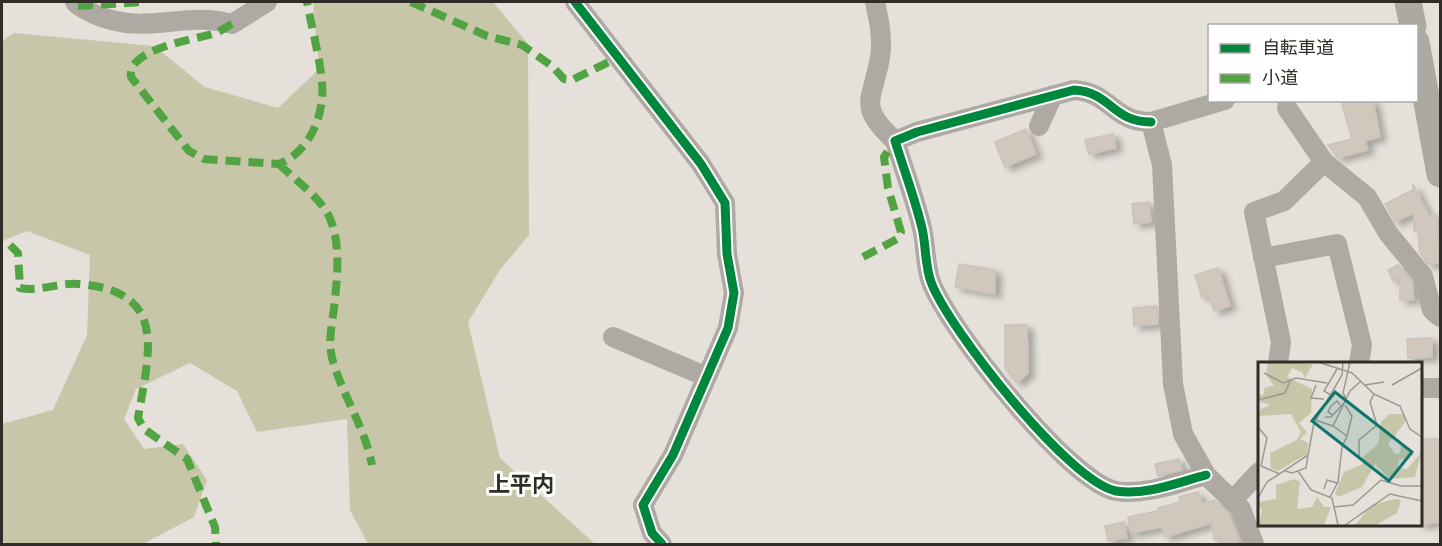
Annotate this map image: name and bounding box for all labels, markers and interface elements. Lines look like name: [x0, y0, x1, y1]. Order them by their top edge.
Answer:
legend: [1208, 24, 1418, 102]
text: 自転車道: [1262, 35, 1334, 59]
text: 小道: [1262, 65, 1298, 89]
inset map: [1258, 362, 1421, 525]
district label: 上平内: [488, 468, 554, 498]

